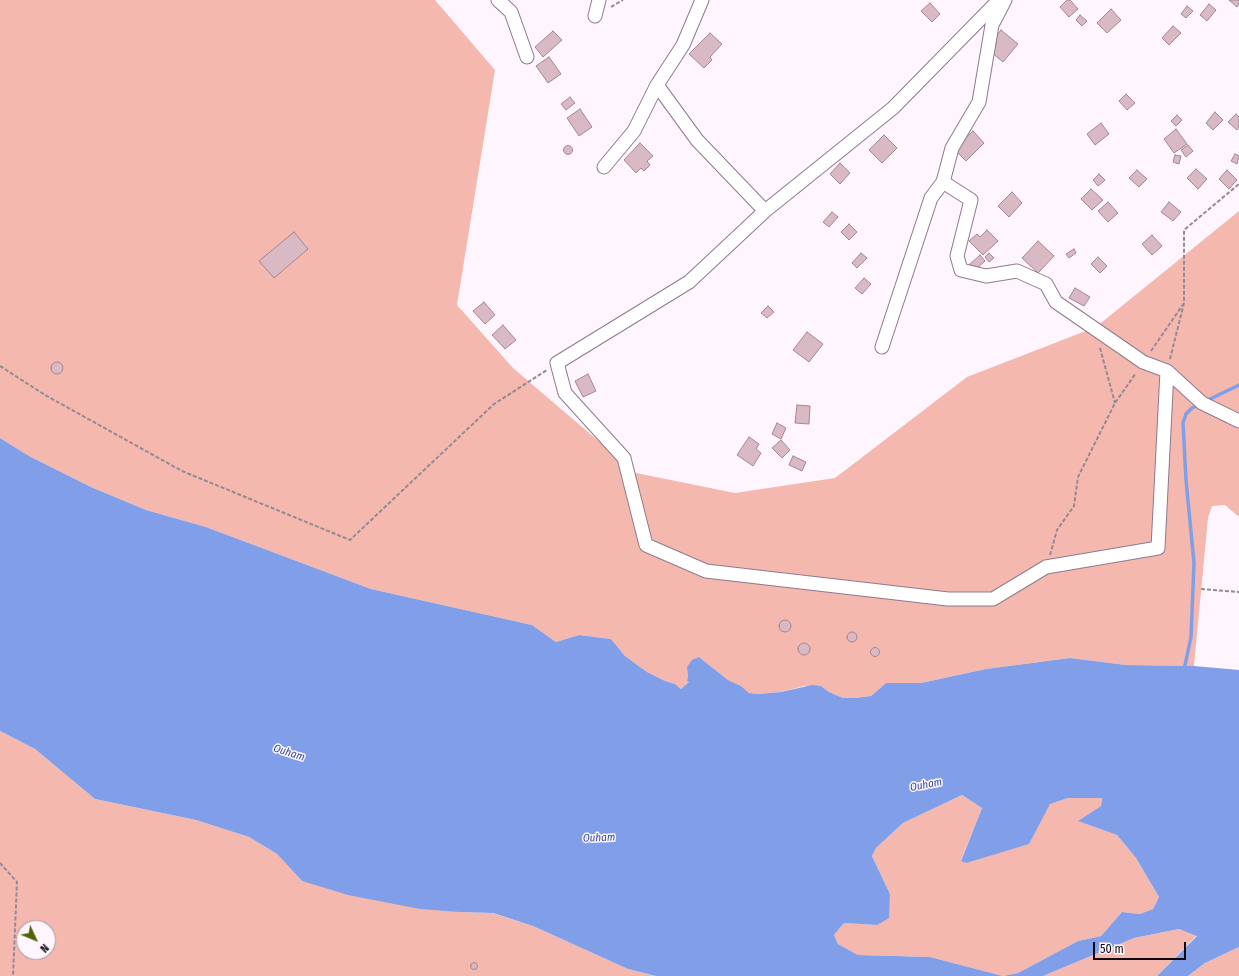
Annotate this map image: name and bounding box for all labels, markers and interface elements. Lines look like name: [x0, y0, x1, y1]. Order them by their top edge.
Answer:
water label: Ouham: [272, 742, 306, 764]
water label: Ouham: [909, 775, 943, 795]
water label: Ouham: [583, 831, 615, 845]
north arrow: [16, 920, 56, 960]
scale bar: [1095, 934, 1188, 960]
text: N: [37, 941, 51, 955]
text: 50 m: [1100, 942, 1124, 956]

